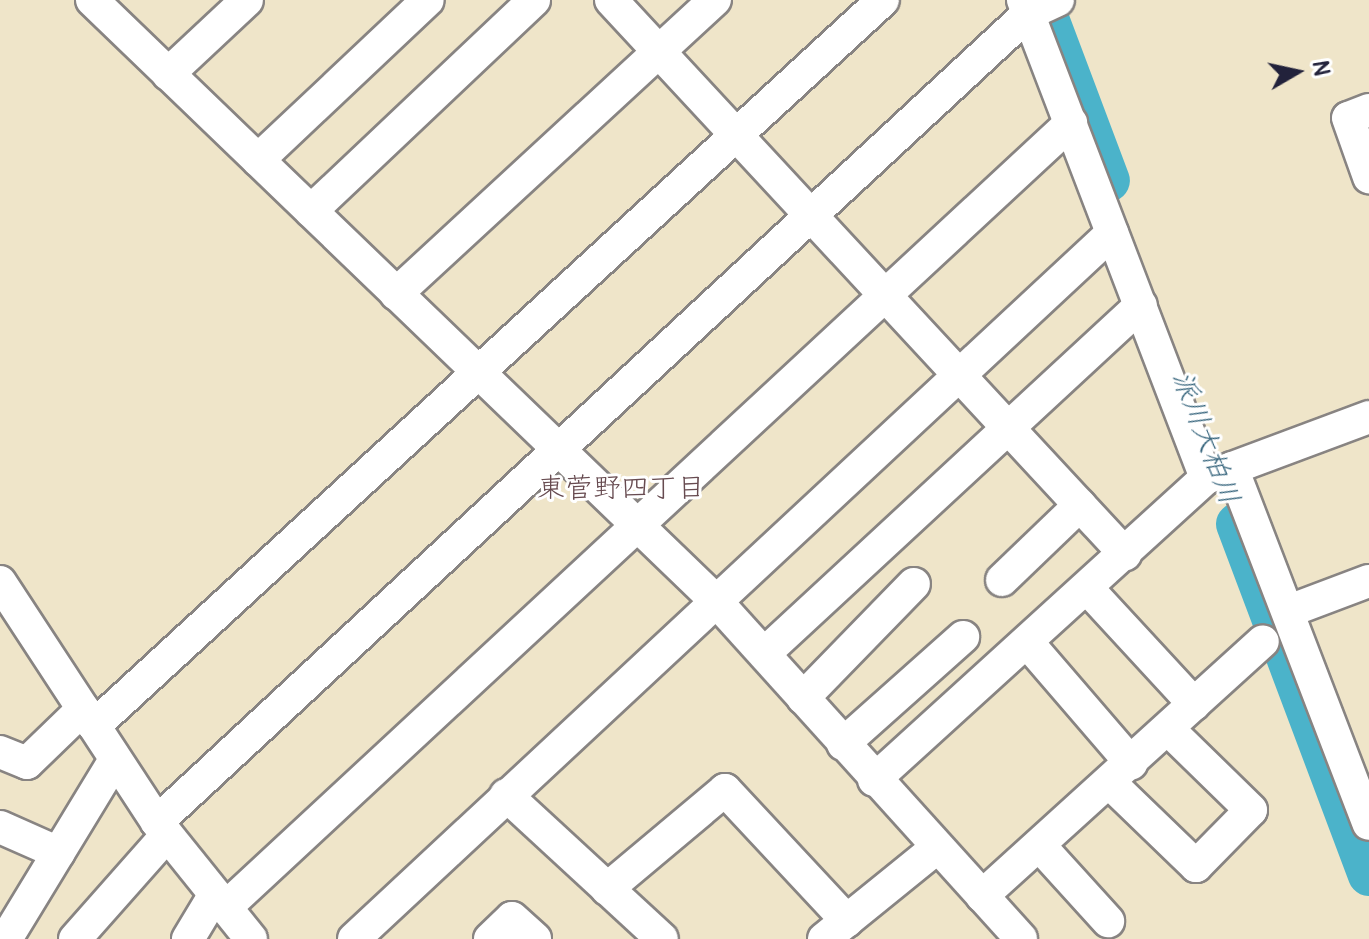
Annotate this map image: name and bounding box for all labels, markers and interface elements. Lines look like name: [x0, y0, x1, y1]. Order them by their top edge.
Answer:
north arrow: [1257, 32, 1337, 112]
text: N: [1306, 59, 1336, 78]
water label: 派川大柏川: [1164, 367, 1246, 509]
district label: 東菅野四丁目: [537, 472, 705, 506]

